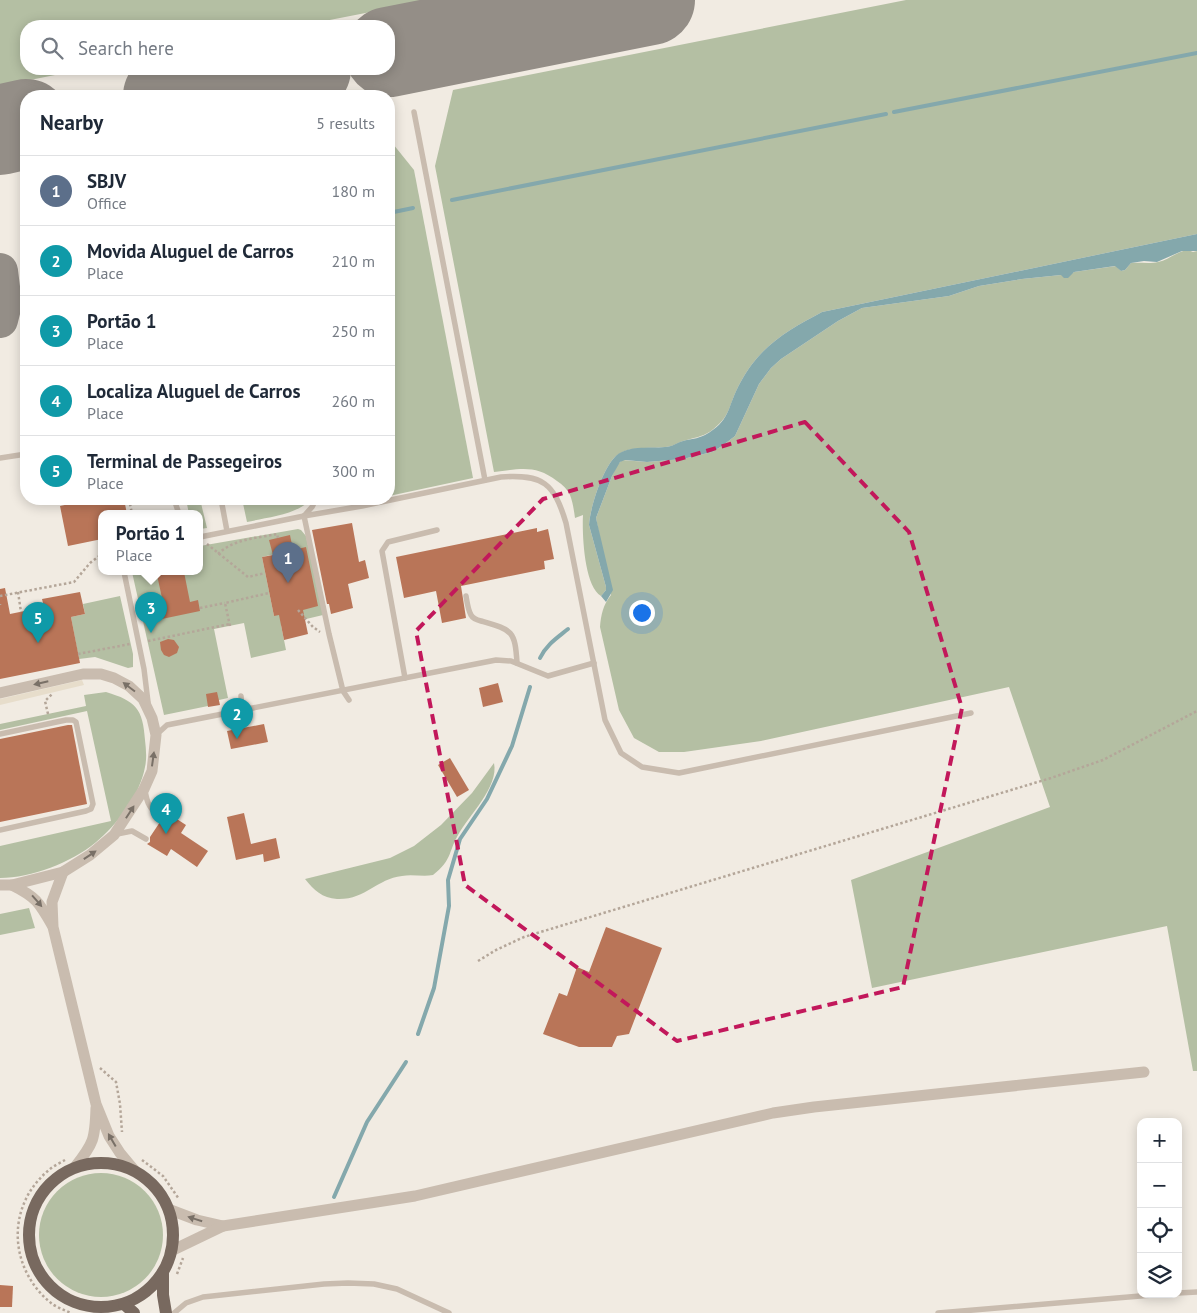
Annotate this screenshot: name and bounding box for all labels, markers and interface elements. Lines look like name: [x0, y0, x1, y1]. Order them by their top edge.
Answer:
search box: [20, 20, 395, 75]
icon: search: [38, 34, 66, 62]
text: Search here: [78, 36, 174, 60]
text: Nearby: [40, 109, 103, 136]
text: 5 results: [316, 113, 375, 133]
text: SBJV: [87, 169, 126, 193]
text: 1: [51, 181, 61, 201]
text: 180 m: [332, 181, 375, 201]
text: Office: [87, 193, 127, 213]
text: Movida Aluguel de Carros: [87, 239, 294, 263]
text: 2: [51, 251, 61, 271]
text: 210 m: [332, 251, 375, 271]
text: Place: [87, 263, 124, 283]
text: Portão 1: [87, 309, 156, 333]
text: 3: [51, 321, 61, 341]
text: 250 m: [332, 321, 375, 341]
text: Place: [87, 333, 124, 353]
text: Localiza Aluguel de Carros: [87, 379, 300, 403]
text: 4: [51, 391, 61, 411]
text: 260 m: [332, 391, 375, 411]
text: Place: [87, 403, 124, 423]
text: Terminal de Passegeiros: [87, 449, 282, 473]
text: 5: [51, 461, 61, 481]
text: 300 m: [332, 461, 375, 481]
text: Place: [87, 473, 124, 493]
popup: [98, 510, 203, 575]
text: Portão 1: [116, 521, 185, 545]
pin: 1: [272, 542, 304, 583]
text: Place: [116, 545, 152, 565]
pin: 3: [135, 592, 167, 633]
your location: [629, 600, 655, 626]
pin: 5: [22, 602, 54, 643]
one-way arrow: [34, 679, 49, 687]
one-way arrow: [123, 682, 136, 693]
pin: 2: [221, 698, 253, 739]
one-way arrow: [150, 750, 158, 766]
pin: 4: [150, 793, 182, 834]
one-way arrow: [125, 805, 135, 819]
one-way arrow: [83, 850, 96, 860]
one-way arrow: [31, 895, 42, 908]
map controls: [1137, 1118, 1182, 1298]
button: +: [1137, 1118, 1182, 1163]
one-way arrow: [108, 1132, 116, 1147]
button: −: [1137, 1163, 1182, 1208]
button: locate: [1137, 1208, 1182, 1253]
one-way arrow: [188, 1215, 203, 1223]
button: layers: [1137, 1253, 1182, 1298]

